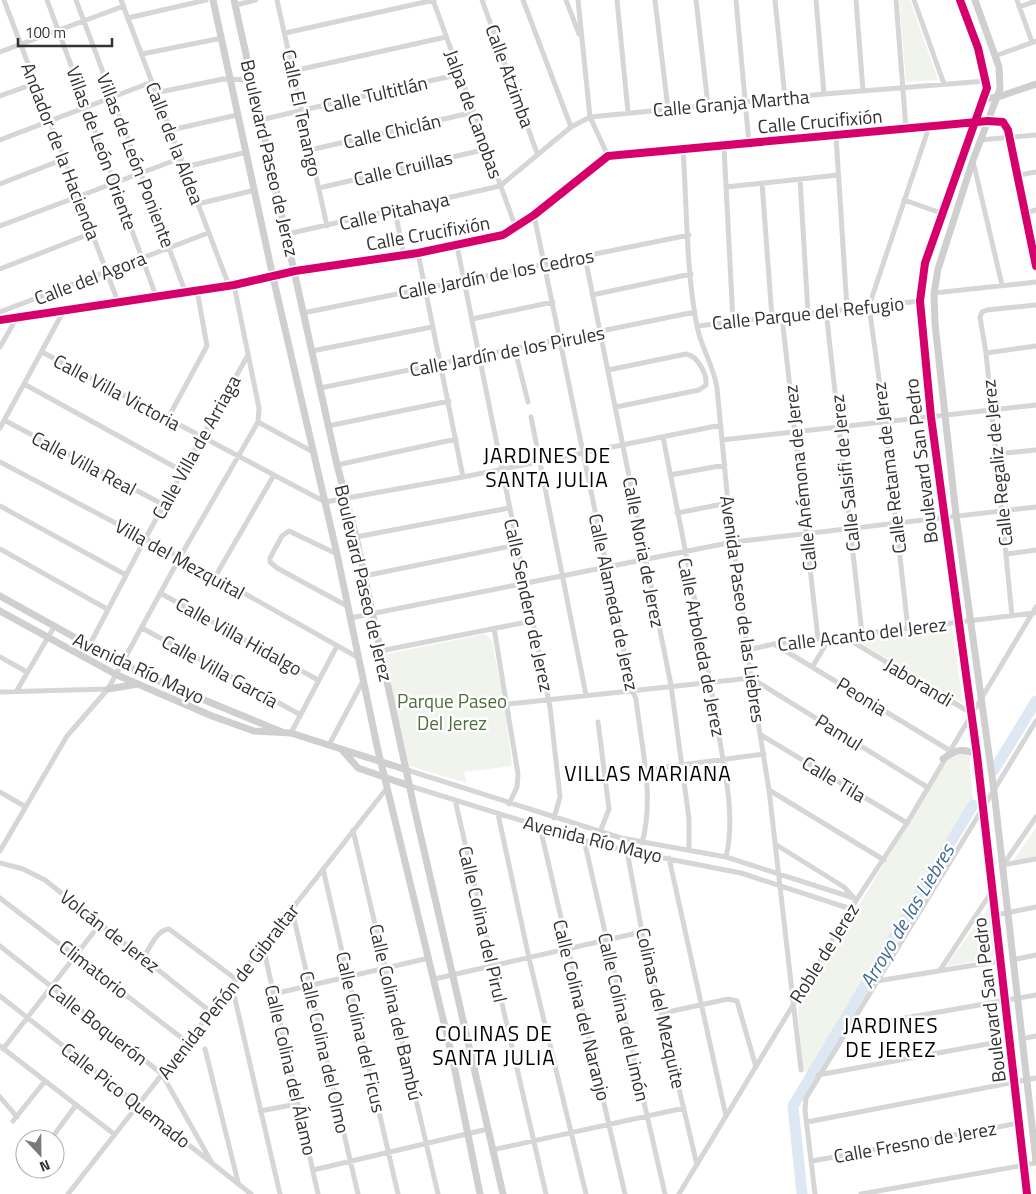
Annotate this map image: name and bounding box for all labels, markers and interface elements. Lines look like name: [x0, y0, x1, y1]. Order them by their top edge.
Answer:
scale bar: [18, 15, 111, 47]
street label: Calle Atzimba: [478, 20, 543, 132]
text: 100 m: [25, 21, 66, 44]
street label: Jalpa de Canobas: [438, 45, 511, 183]
street label: Calle El Tenango: [275, 47, 330, 179]
street label: Boulevard Paseo de Jerez: [234, 56, 307, 259]
street label: Andador de la Hacienda: [14, 58, 109, 244]
street label: Villas de León Oriente: [59, 62, 146, 234]
street label: Calle Tultitlán: [320, 67, 430, 120]
street label: Villas de León Poniente: [90, 68, 183, 251]
street label: Calle de la Aldea: [139, 77, 212, 209]
street label: Calle Granja Martha: [652, 81, 811, 124]
street label: Calle Crucifixión: [756, 101, 884, 140]
street label: Calle Chiclán: [340, 105, 444, 156]
street label: Calle Cruillas: [351, 142, 455, 193]
street label: Calle Pitahaya: [336, 184, 452, 237]
street label: Calle Crucifixión: [364, 207, 492, 258]
street label: Calle Jardín de los Cedros: [396, 240, 596, 307]
street label: Calle del Agora: [30, 243, 150, 312]
street label: Calle Parque del Refugio: [710, 288, 905, 337]
street label: Calle Jardín de los Pirules: [407, 317, 607, 384]
street label: Calle Villa Victoria: [48, 346, 187, 438]
street label: Calle Villa de Arriaga: [144, 369, 248, 524]
street label: Boulevard San Pedro: [896, 377, 945, 545]
street label: Calle Regaliz de Jerez: [973, 378, 1020, 548]
street label: Calle Retama de Jerez: [864, 381, 913, 556]
street label: Calle Anémona de Jerez: [775, 384, 824, 572]
street label: Calle Salsifi de Jerez: [822, 393, 867, 553]
street label: Calle Villa Real: [27, 423, 142, 502]
district label: JARDINES DE SANTA JULIA: [483, 439, 611, 495]
street label: Calle Noria de Jerez: [616, 474, 673, 630]
street label: Boulevard Paseo de Jerez: [328, 481, 401, 684]
street label: Avenida Paseo de las Liebres: [713, 493, 774, 725]
street label: Villa del Mezquital: [110, 511, 251, 606]
street label: Calle Alameda de Jerez: [582, 511, 647, 693]
street label: Calle Sendero de Jerez: [497, 516, 562, 694]
street label: Calle Arboleda de Jerez: [671, 555, 734, 739]
street label: Calle Villa Hidalgo: [171, 589, 308, 682]
street label: Calle Acanto del Jerez: [776, 609, 948, 658]
street label: Avenida Río Mayo: [69, 624, 210, 711]
street label: Calle Villa García: [156, 626, 284, 715]
street label: Jaborandi: [879, 650, 959, 713]
street label: Peonia: [831, 669, 894, 723]
park label: Parque Paseo Del Jerez: [397, 686, 507, 737]
street label: Pamul: [810, 706, 869, 757]
street label: Calle Tila: [797, 748, 872, 809]
district label: VILLAS MARIANA: [564, 757, 732, 789]
street label: Avenida Río Mayo: [521, 807, 666, 870]
water label: Arroyo de las Liebres: [851, 837, 963, 994]
street label: Calle Colina del Pirul: [451, 843, 516, 1005]
street label: Volcán de Jerez: [54, 882, 167, 979]
street label: Avenida Peñón de Gibraltar: [150, 896, 306, 1085]
street label: Roble de Jerez: [781, 897, 866, 1008]
street label: Calle Colina del Naranjo: [546, 916, 619, 1104]
street label: Boulevard San Pedro: [964, 916, 1013, 1084]
street label: Calle Colina del Bambú: [362, 921, 431, 1103]
street label: Colinas del Mezquite: [629, 925, 694, 1091]
street label: Calle Colina del Limón: [591, 930, 658, 1104]
street label: Climatorio: [53, 932, 135, 1005]
street label: Calle Colina del Ficus: [329, 948, 394, 1116]
street label: Calle Colina del Olmo: [293, 968, 358, 1136]
street label: Calle Boquerón: [42, 975, 155, 1072]
street label: Calle Colina del Álamo: [258, 982, 325, 1158]
district label: JARDINES DE JEREZ: [843, 1009, 939, 1065]
district label: COLINAS DE SANTA JULIA: [432, 1017, 556, 1073]
street label: Calle Pico Quemado: [55, 1035, 197, 1155]
street label: Calle Fresno de Jerez: [831, 1113, 999, 1170]
north arrow: [15, 1129, 65, 1179]
text: N: [37, 1155, 53, 1178]

